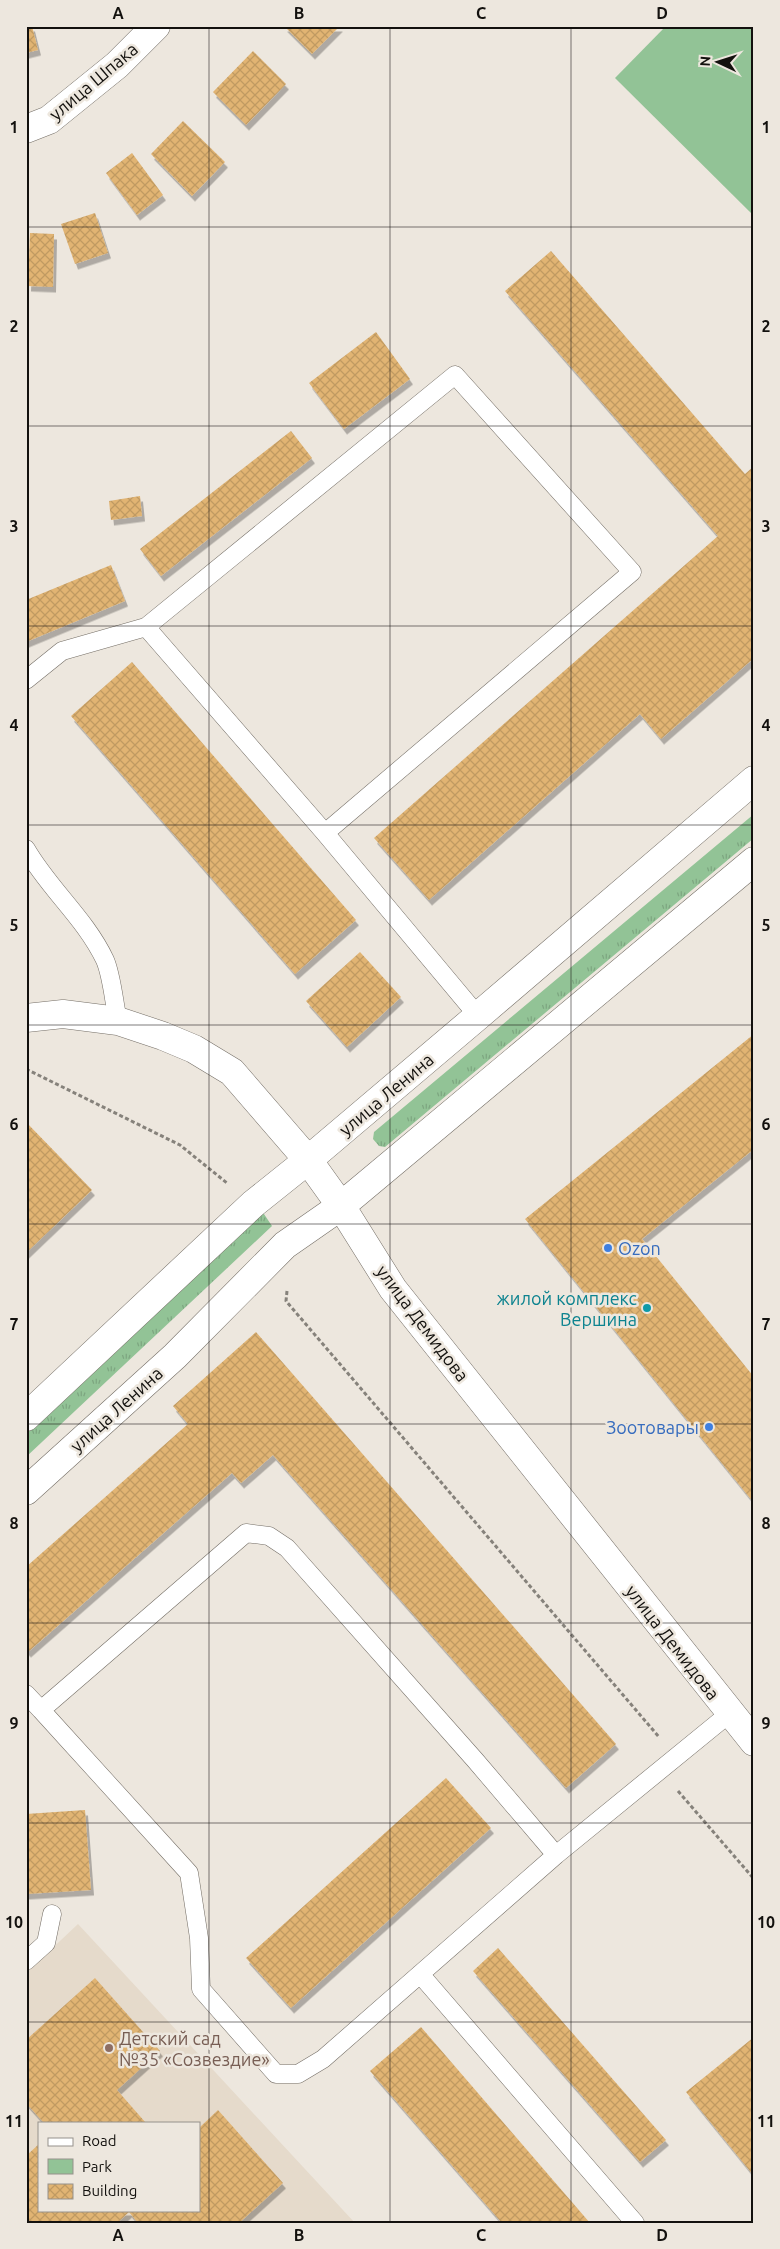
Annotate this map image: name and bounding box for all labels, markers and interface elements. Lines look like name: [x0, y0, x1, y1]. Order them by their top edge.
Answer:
text: A: [112, 4, 124, 22]
text: B: [294, 4, 304, 22]
text: C: [476, 4, 486, 22]
text: D: [656, 4, 668, 22]
street label: улица Шпака: [45, 38, 141, 124]
north arrow: [692, 38, 742, 88]
text: N: [697, 55, 713, 67]
text: 1: [9, 118, 19, 136]
text: 1: [761, 118, 771, 136]
text: 2: [9, 317, 19, 335]
text: 2: [761, 317, 771, 335]
text: 3: [9, 517, 19, 535]
text: 3: [761, 517, 771, 535]
text: 4: [9, 716, 19, 734]
text: 4: [761, 716, 771, 734]
text: 5: [9, 916, 19, 934]
text: 5: [761, 916, 771, 934]
street label: улица Ленина: [335, 1049, 437, 1139]
text: 6: [9, 1115, 19, 1133]
text: 6: [761, 1115, 771, 1133]
place label: Ozon: [618, 1238, 661, 1258]
marker: Ozon: [602, 1242, 614, 1254]
street label: улица Демидова: [373, 1261, 473, 1385]
place label: жилой комплекс Вершина: [496, 1288, 637, 1329]
marker: жилой комплекс Вершина: [641, 1302, 653, 1314]
text: 7: [9, 1315, 19, 1333]
text: 7: [761, 1315, 771, 1333]
street label: улица Ленина: [66, 1363, 166, 1455]
place label: Зоотовары: [606, 1417, 699, 1437]
marker: Зоотовары: [703, 1421, 715, 1433]
text: 8: [9, 1514, 19, 1532]
text: 8: [761, 1514, 771, 1532]
street label: улица Демидова: [622, 1581, 724, 1703]
text: 9: [9, 1714, 19, 1732]
text: 9: [761, 1714, 771, 1732]
text: 10: [5, 1913, 23, 1931]
text: 10: [757, 1913, 775, 1931]
place label: Детский сад №35 «Созвездие»: [119, 2028, 270, 2069]
marker: Детский сад №35 «Созвездие»: [103, 2042, 115, 2054]
text: 11: [5, 2112, 23, 2130]
text: 11: [757, 2112, 775, 2130]
legend: [38, 2122, 200, 2212]
text: Road: [82, 2132, 117, 2149]
text: Park: [82, 2158, 112, 2175]
text: Building: [82, 2182, 137, 2199]
text: A: [112, 2226, 124, 2244]
text: B: [294, 2226, 304, 2244]
text: C: [476, 2226, 486, 2244]
text: D: [656, 2226, 668, 2244]

